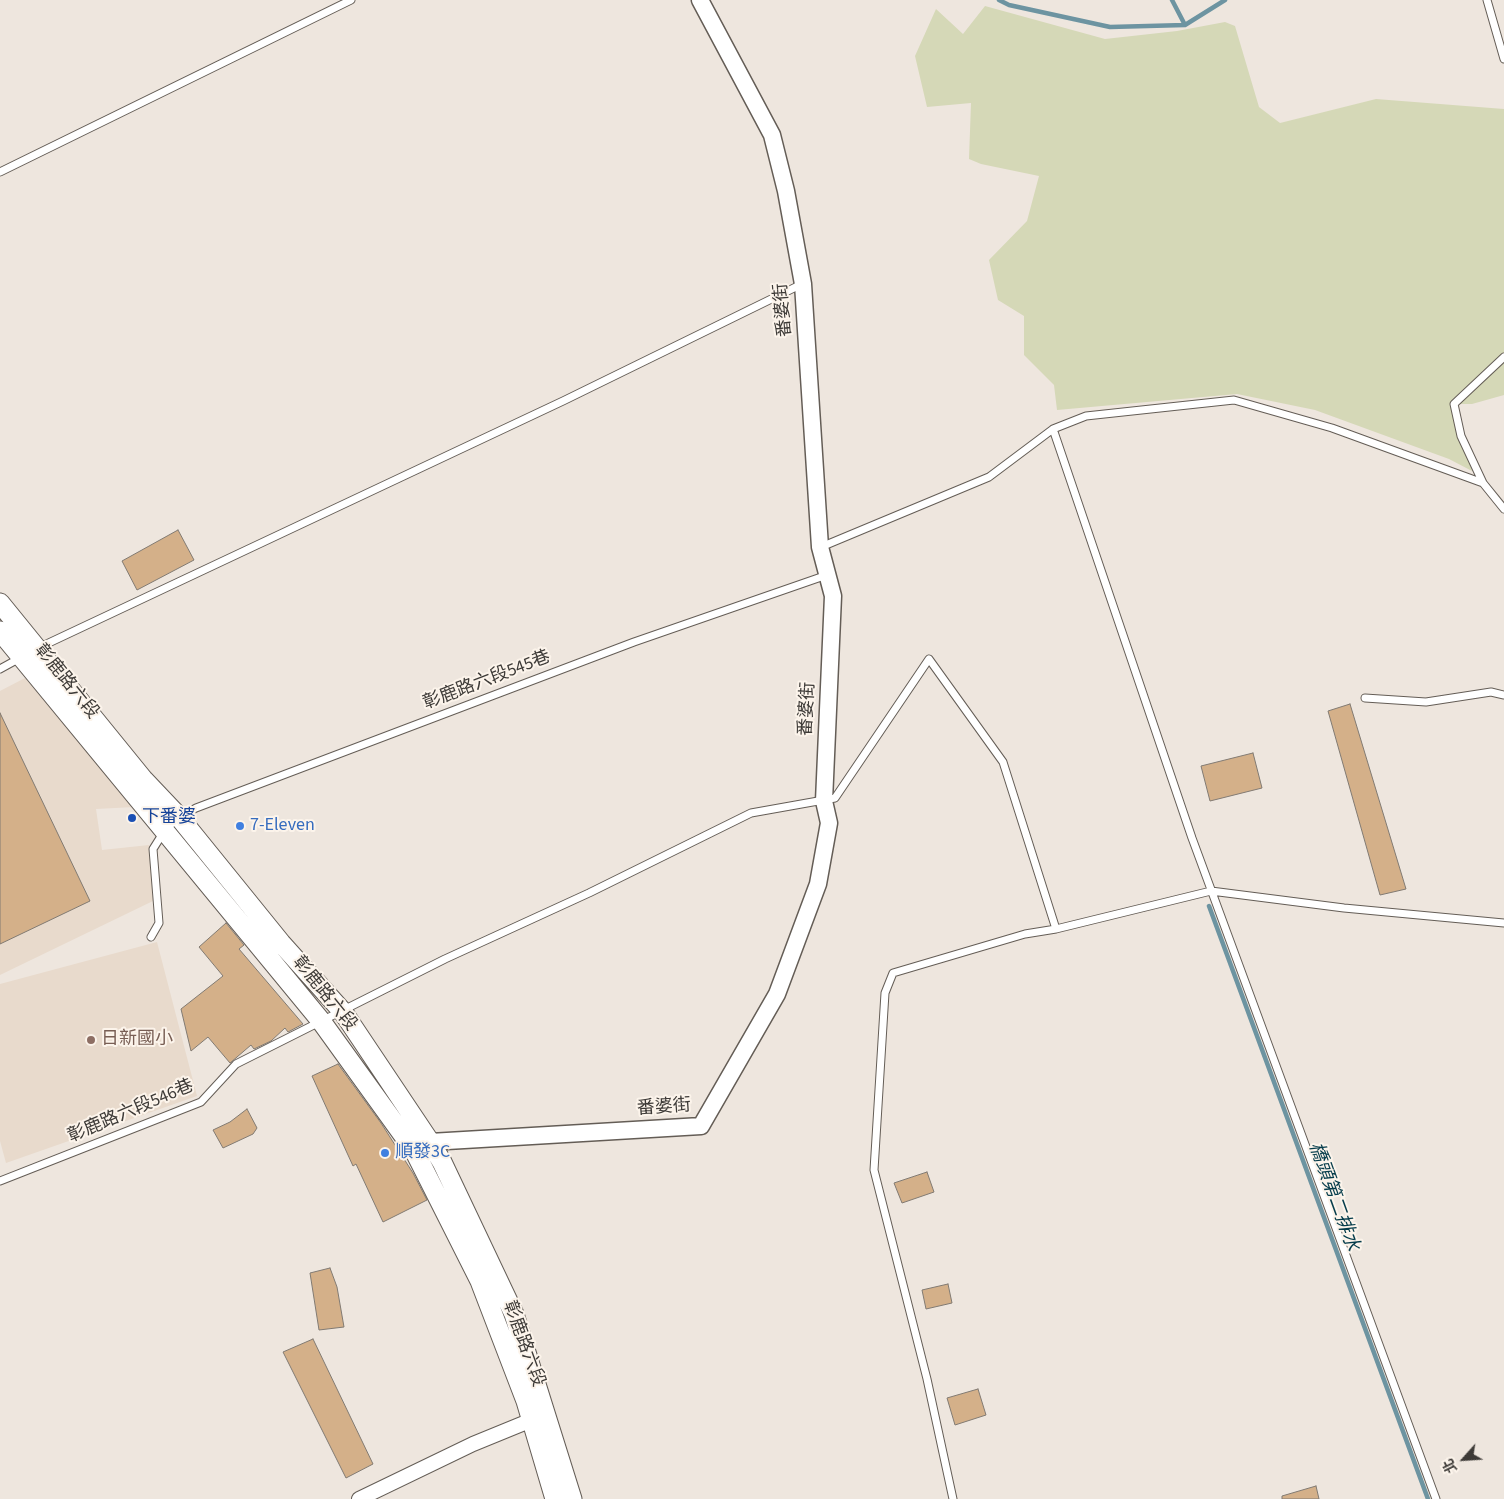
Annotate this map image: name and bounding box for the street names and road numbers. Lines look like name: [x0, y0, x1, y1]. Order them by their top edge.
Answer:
street label: 番婆街: [771, 282, 797, 338]
street label: 彰鹿路六段: [29, 640, 103, 724]
street label: 彰鹿路六段545巷: [420, 647, 554, 715]
street label: 番婆街: [796, 681, 820, 737]
street label: 彰鹿路六段: [287, 952, 361, 1036]
street label: 彰鹿路六段546巷: [65, 1076, 197, 1148]
street label: 番婆街: [636, 1095, 692, 1121]
street label: 彰鹿路六段: [497, 1298, 549, 1390]

